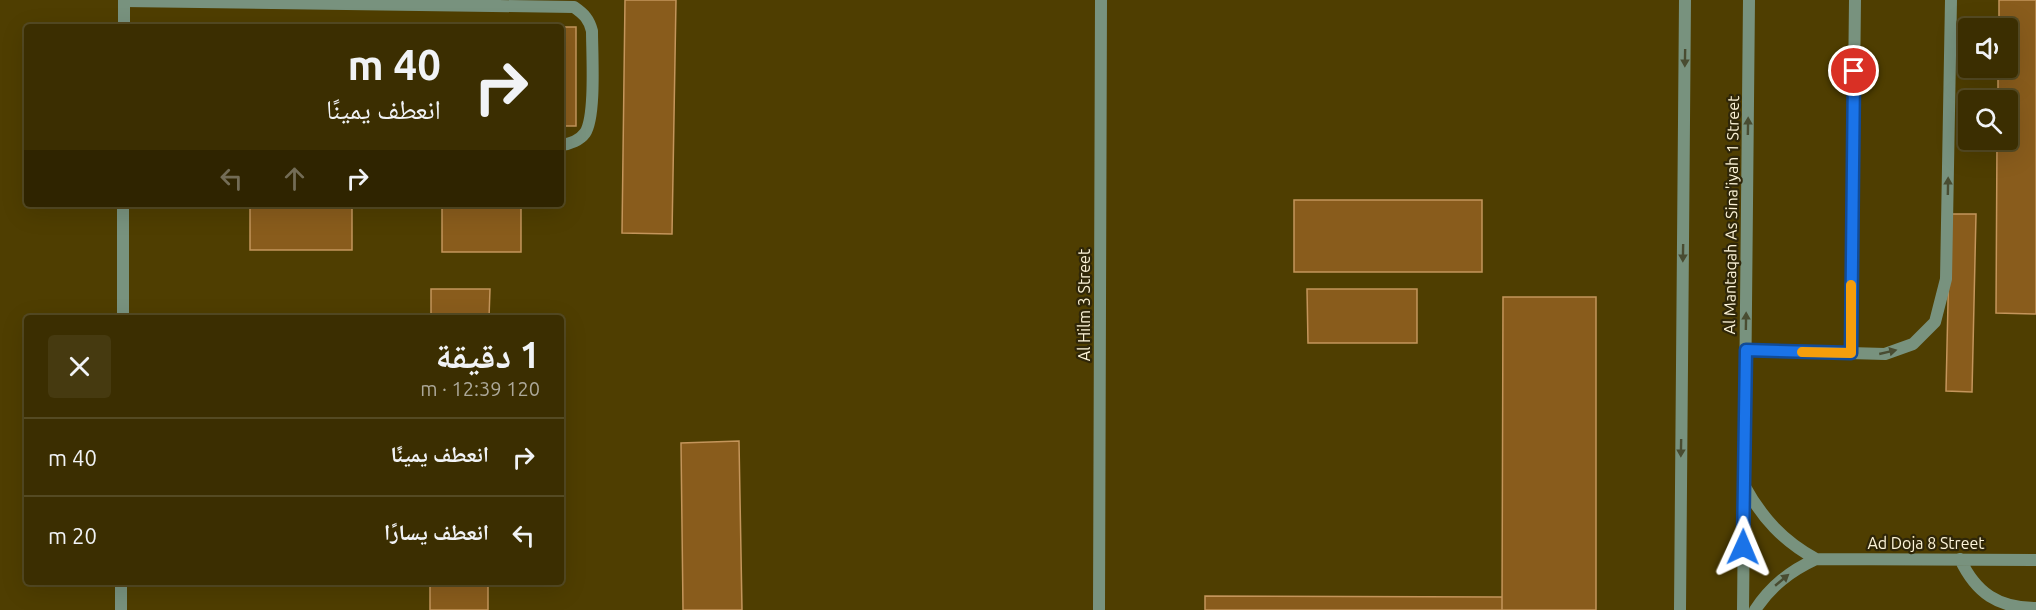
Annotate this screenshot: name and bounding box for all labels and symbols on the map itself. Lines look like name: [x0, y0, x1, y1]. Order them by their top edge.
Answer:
pin: [1828, 45, 1879, 96]
one-way arrow: [1680, 49, 1690, 68]
street label: Al Mantaqah As Sina'iyah 1 Street: [1720, 95, 1742, 335]
one-way arrow: [1743, 116, 1753, 135]
one-way arrow: [1943, 176, 1952, 195]
one-way arrow: [1678, 244, 1688, 263]
street label: Al Hilm 3 Street: [1075, 248, 1093, 361]
one-way arrow: [1741, 311, 1751, 330]
one-way arrow: [1879, 346, 1897, 356]
one-way arrow: [1676, 439, 1686, 458]
position arrow: [1711, 515, 1775, 579]
street label: Ad Doja 8 Street: [1867, 534, 1985, 552]
one-way arrow: [1774, 574, 1789, 587]

